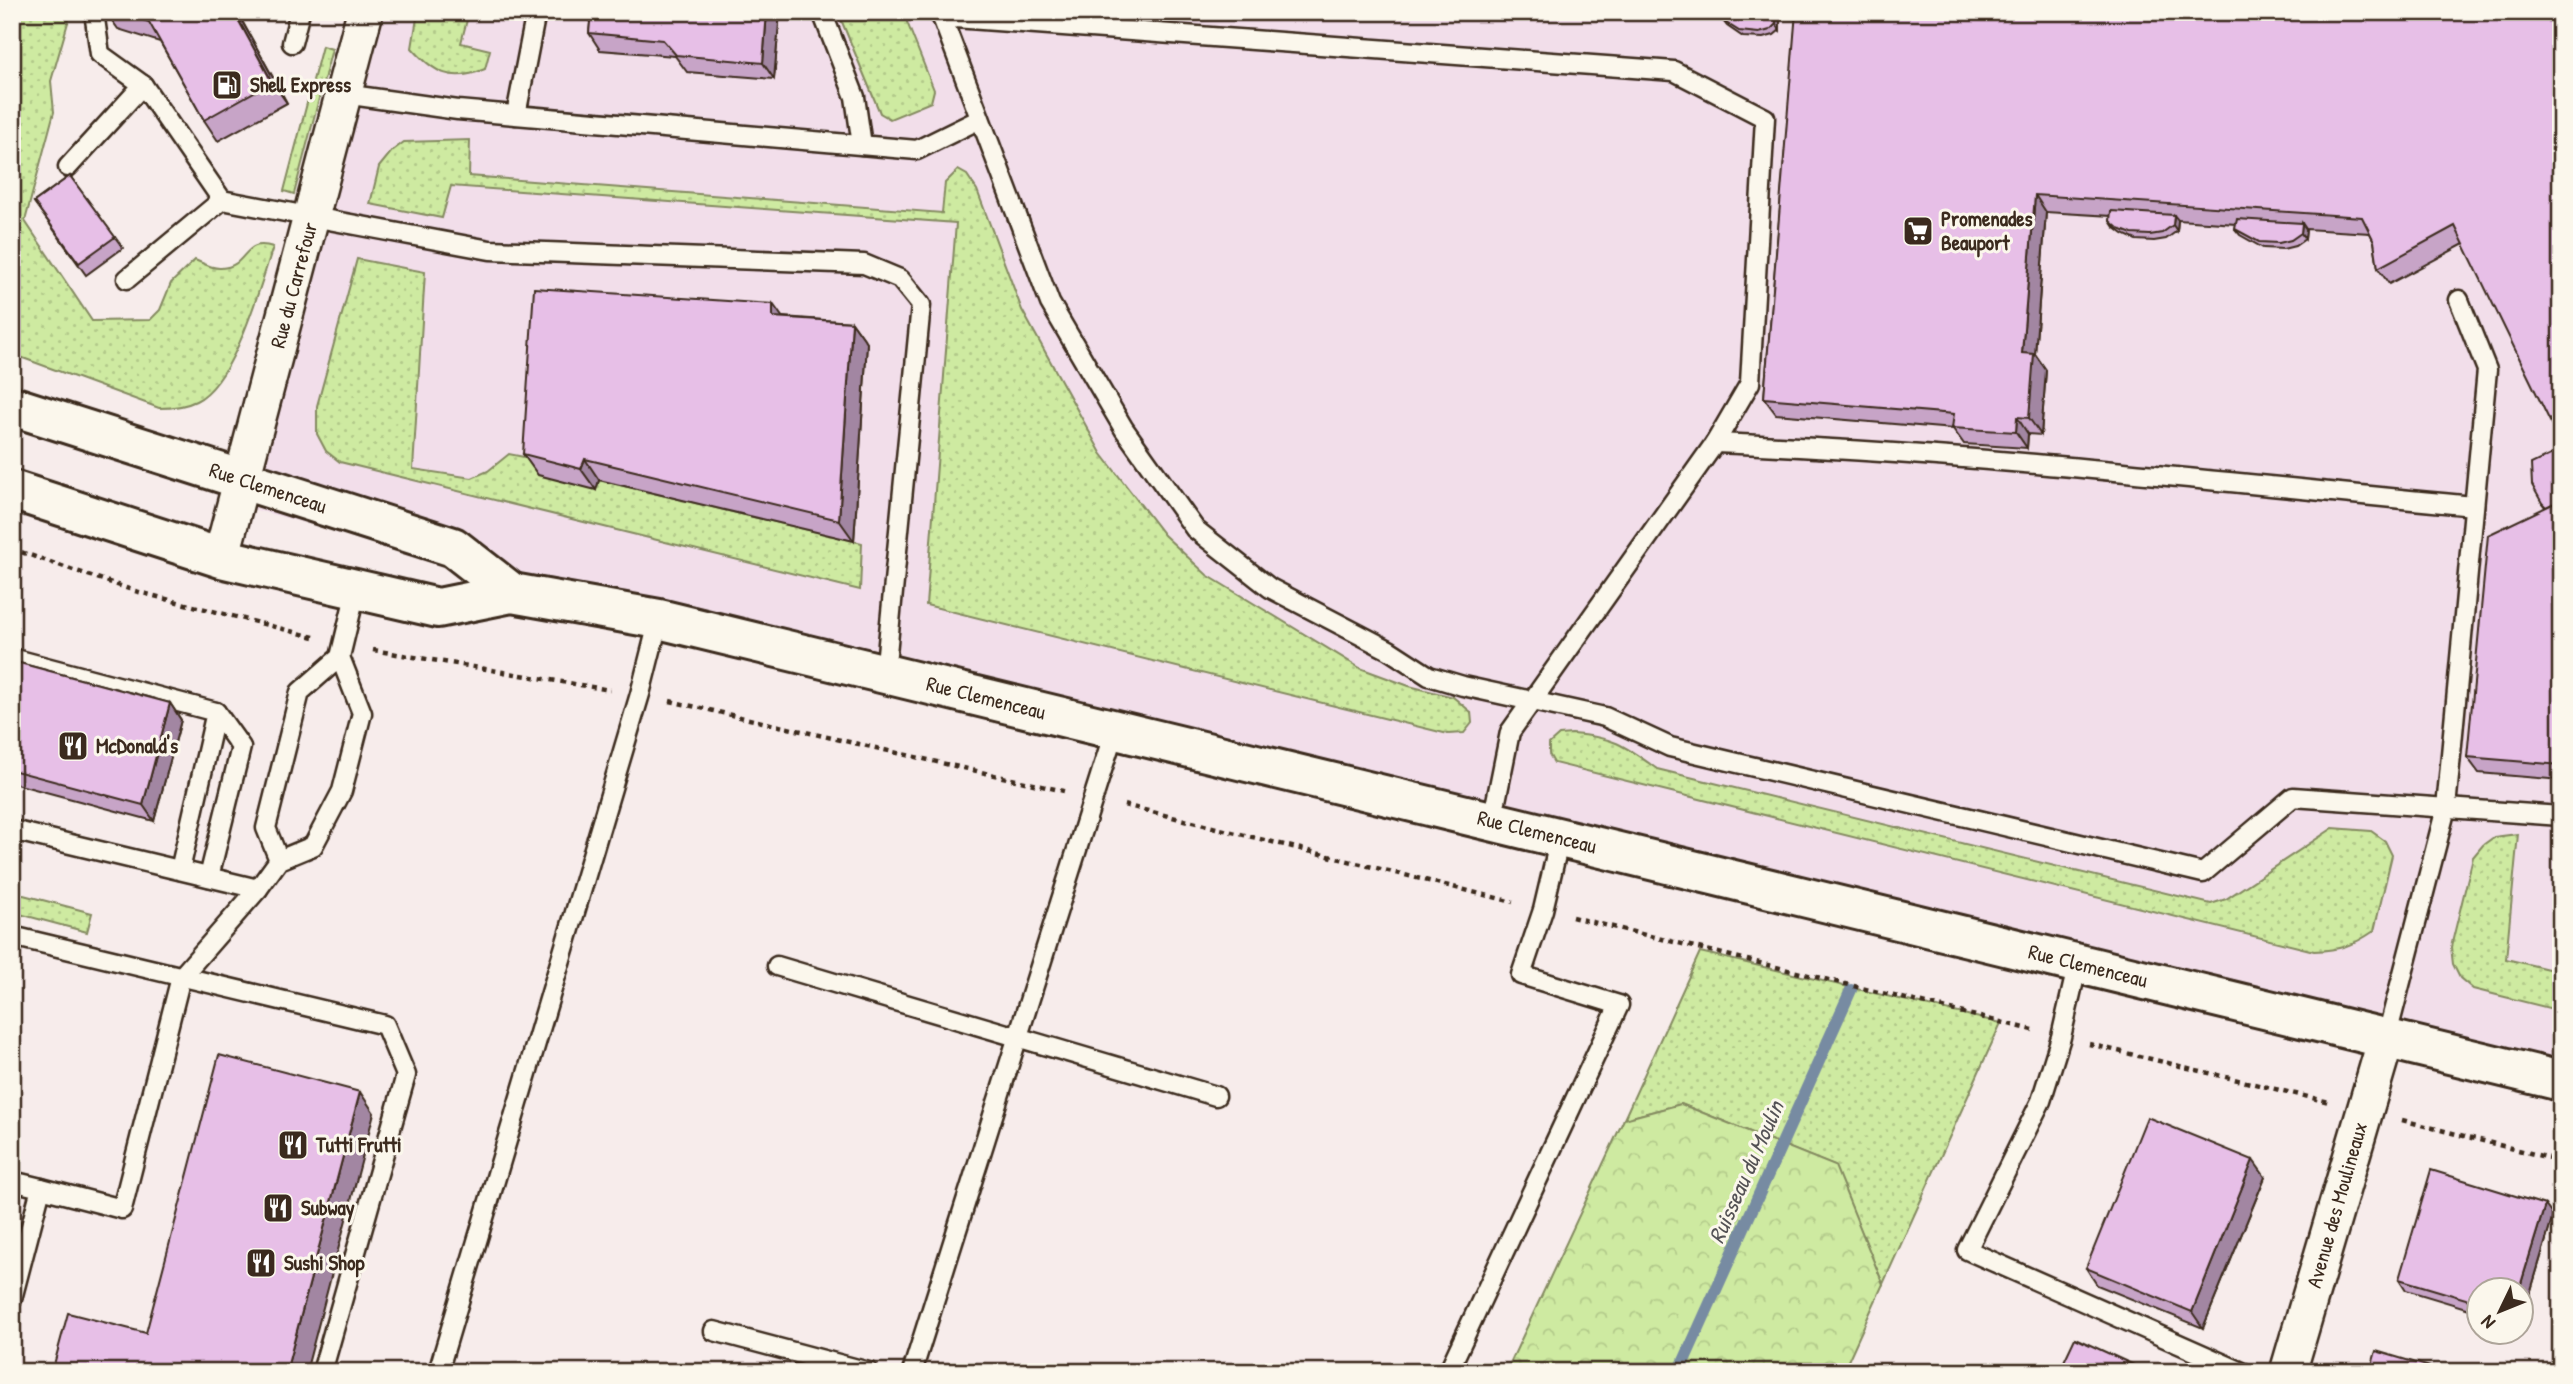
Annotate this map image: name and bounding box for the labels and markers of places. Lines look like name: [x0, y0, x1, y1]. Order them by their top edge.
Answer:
fuel station icon: Shell Express: [210, 68, 244, 102]
place label: Shell Express: [250, 70, 351, 100]
place label: Promenades Beauport: [1941, 204, 2033, 258]
supermarket icon: Promenades Beauport: [1901, 214, 1935, 248]
restaurant icon: McDonald's: [56, 729, 90, 763]
place label: McDonald's: [96, 731, 178, 760]
restaurant icon: Tutti Frutti: [276, 1128, 310, 1162]
place label: Tutti Frutti: [315, 1130, 402, 1159]
restaurant icon: Subway: [261, 1191, 295, 1225]
place label: Subway: [301, 1193, 355, 1223]
restaurant icon: Sushi Shop: [244, 1246, 278, 1280]
place label: Sushi Shop: [284, 1248, 365, 1278]

